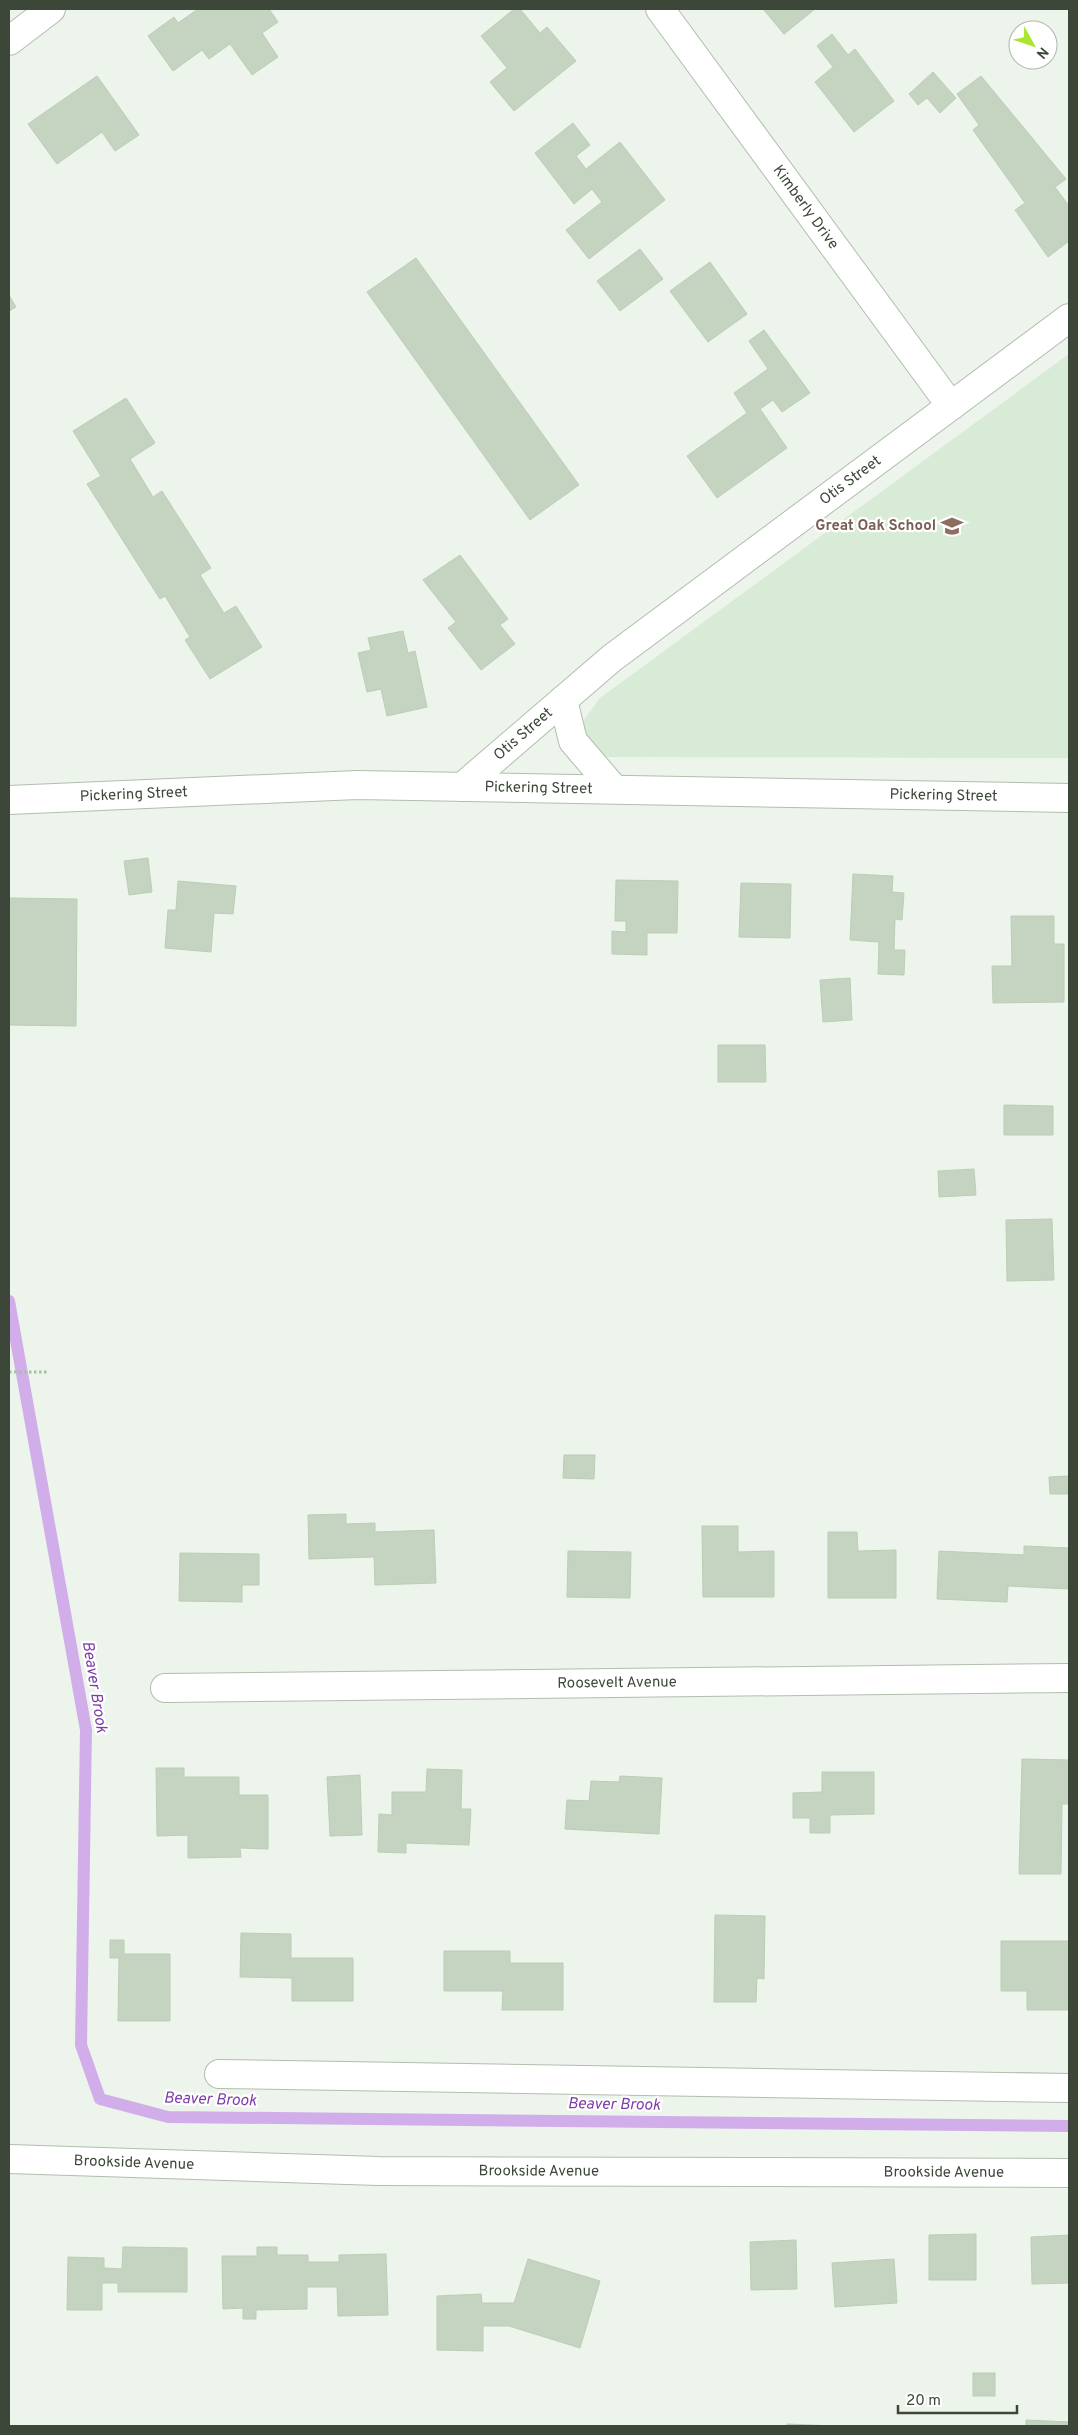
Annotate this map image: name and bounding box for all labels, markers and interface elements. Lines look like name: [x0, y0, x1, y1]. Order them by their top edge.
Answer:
north arrow: [1008, 20, 1058, 70]
text: N: [1032, 43, 1052, 62]
street label: Kimberly Drive: [768, 161, 843, 253]
street label: Otis Street: [816, 451, 885, 510]
school or university icon: Great Oak School: [939, 513, 965, 539]
place label: Great Oak School: [815, 517, 936, 536]
street label: Otis Street: [490, 703, 557, 765]
street label: Pickering Street: [484, 778, 593, 799]
street label: Pickering Street: [79, 783, 188, 806]
street label: Pickering Street: [889, 785, 998, 806]
water label: Beaver Brook: [77, 1640, 111, 1735]
street label: Roosevelt Avenue: [557, 1673, 677, 1693]
water label: Beaver Brook: [163, 2088, 258, 2112]
water label: Beaver Brook: [567, 2094, 662, 2116]
street label: Brookside Avenue: [73, 2152, 194, 2175]
street label: Brookside Avenue: [479, 2162, 599, 2181]
street label: Brookside Avenue: [884, 2163, 1004, 2182]
scale bar: [898, 2382, 1017, 2414]
text: 20 m: [906, 2392, 941, 2411]

